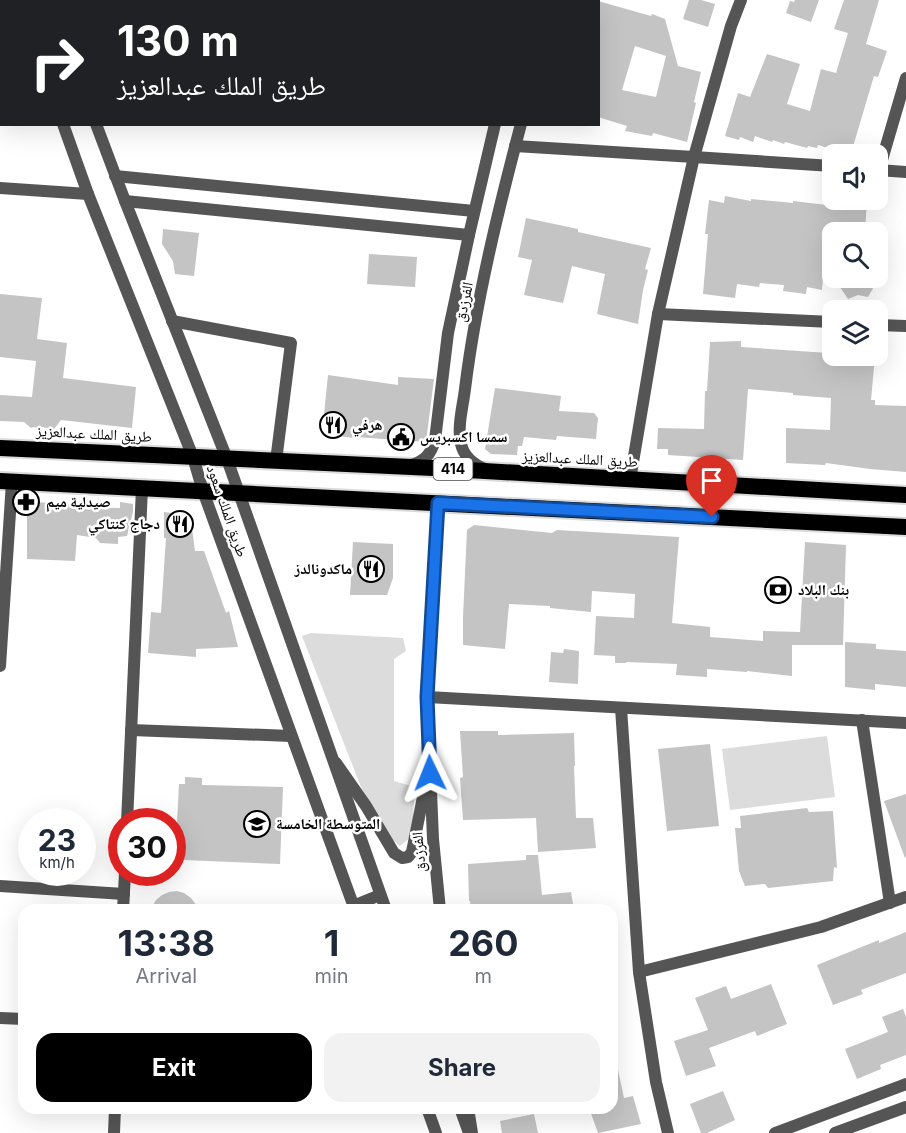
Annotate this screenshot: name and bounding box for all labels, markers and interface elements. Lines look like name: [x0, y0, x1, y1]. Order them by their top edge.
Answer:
text: 130 m: [117, 15, 239, 66]
icon: right: [18, 24, 96, 102]
text: طريق الملك عبدالعزيز: [117, 69, 326, 102]
map controls: [822, 144, 888, 366]
button: sound: [822, 144, 888, 210]
button: search: [822, 222, 888, 288]
street label: الفرزدق: [450, 280, 478, 324]
button: layers: [822, 300, 888, 366]
restaurant icon: هرفي: [318, 410, 348, 440]
place label: هرفي: [352, 415, 382, 437]
street label: طريق الملك عبدالعزيز: [34, 421, 153, 447]
public building icon: سمسا اكسبريس: [386, 422, 416, 452]
place label: سمسا اكسبريس: [420, 427, 507, 446]
street label: طريق الملك عبدالعزيز: [520, 446, 639, 472]
pin: [686, 455, 737, 517]
road number: 414: [434, 458, 472, 480]
street label: طريق الملك سعود: [202, 462, 252, 560]
icon: arrive: [695, 464, 728, 497]
pharmacy icon: صيدلية ميم: [11, 487, 41, 517]
place label: صيدلية ميم: [46, 492, 111, 512]
restaurant icon: دجاج كنتاكي: [165, 509, 195, 539]
place label: دجاج كنتاكي: [88, 514, 160, 536]
restaurant icon: ماكدونالدز: [356, 554, 386, 584]
place label: ماكدونالدز: [294, 559, 352, 578]
bank icon: بنك البلاد: [763, 575, 793, 605]
place label: بنك البلاد: [798, 580, 849, 599]
position arrow: [398, 741, 462, 805]
speed limit sign: 30: [108, 808, 186, 886]
school or university icon: المتوسطة الخامسة: [242, 809, 272, 839]
place label: المتوسطة الخامسة: [276, 814, 380, 833]
text: 23: [38, 822, 76, 858]
street label: الفرزدق: [407, 831, 431, 873]
text: km/h: [39, 853, 75, 872]
text: 13:38: [118, 921, 215, 965]
text: 1: [324, 921, 339, 965]
text: 260: [448, 921, 518, 965]
text: Arrival: [135, 964, 197, 988]
text: min: [314, 964, 349, 988]
text: m: [475, 964, 492, 988]
button: Exit: [36, 1033, 312, 1102]
button: Share: [324, 1033, 600, 1102]

